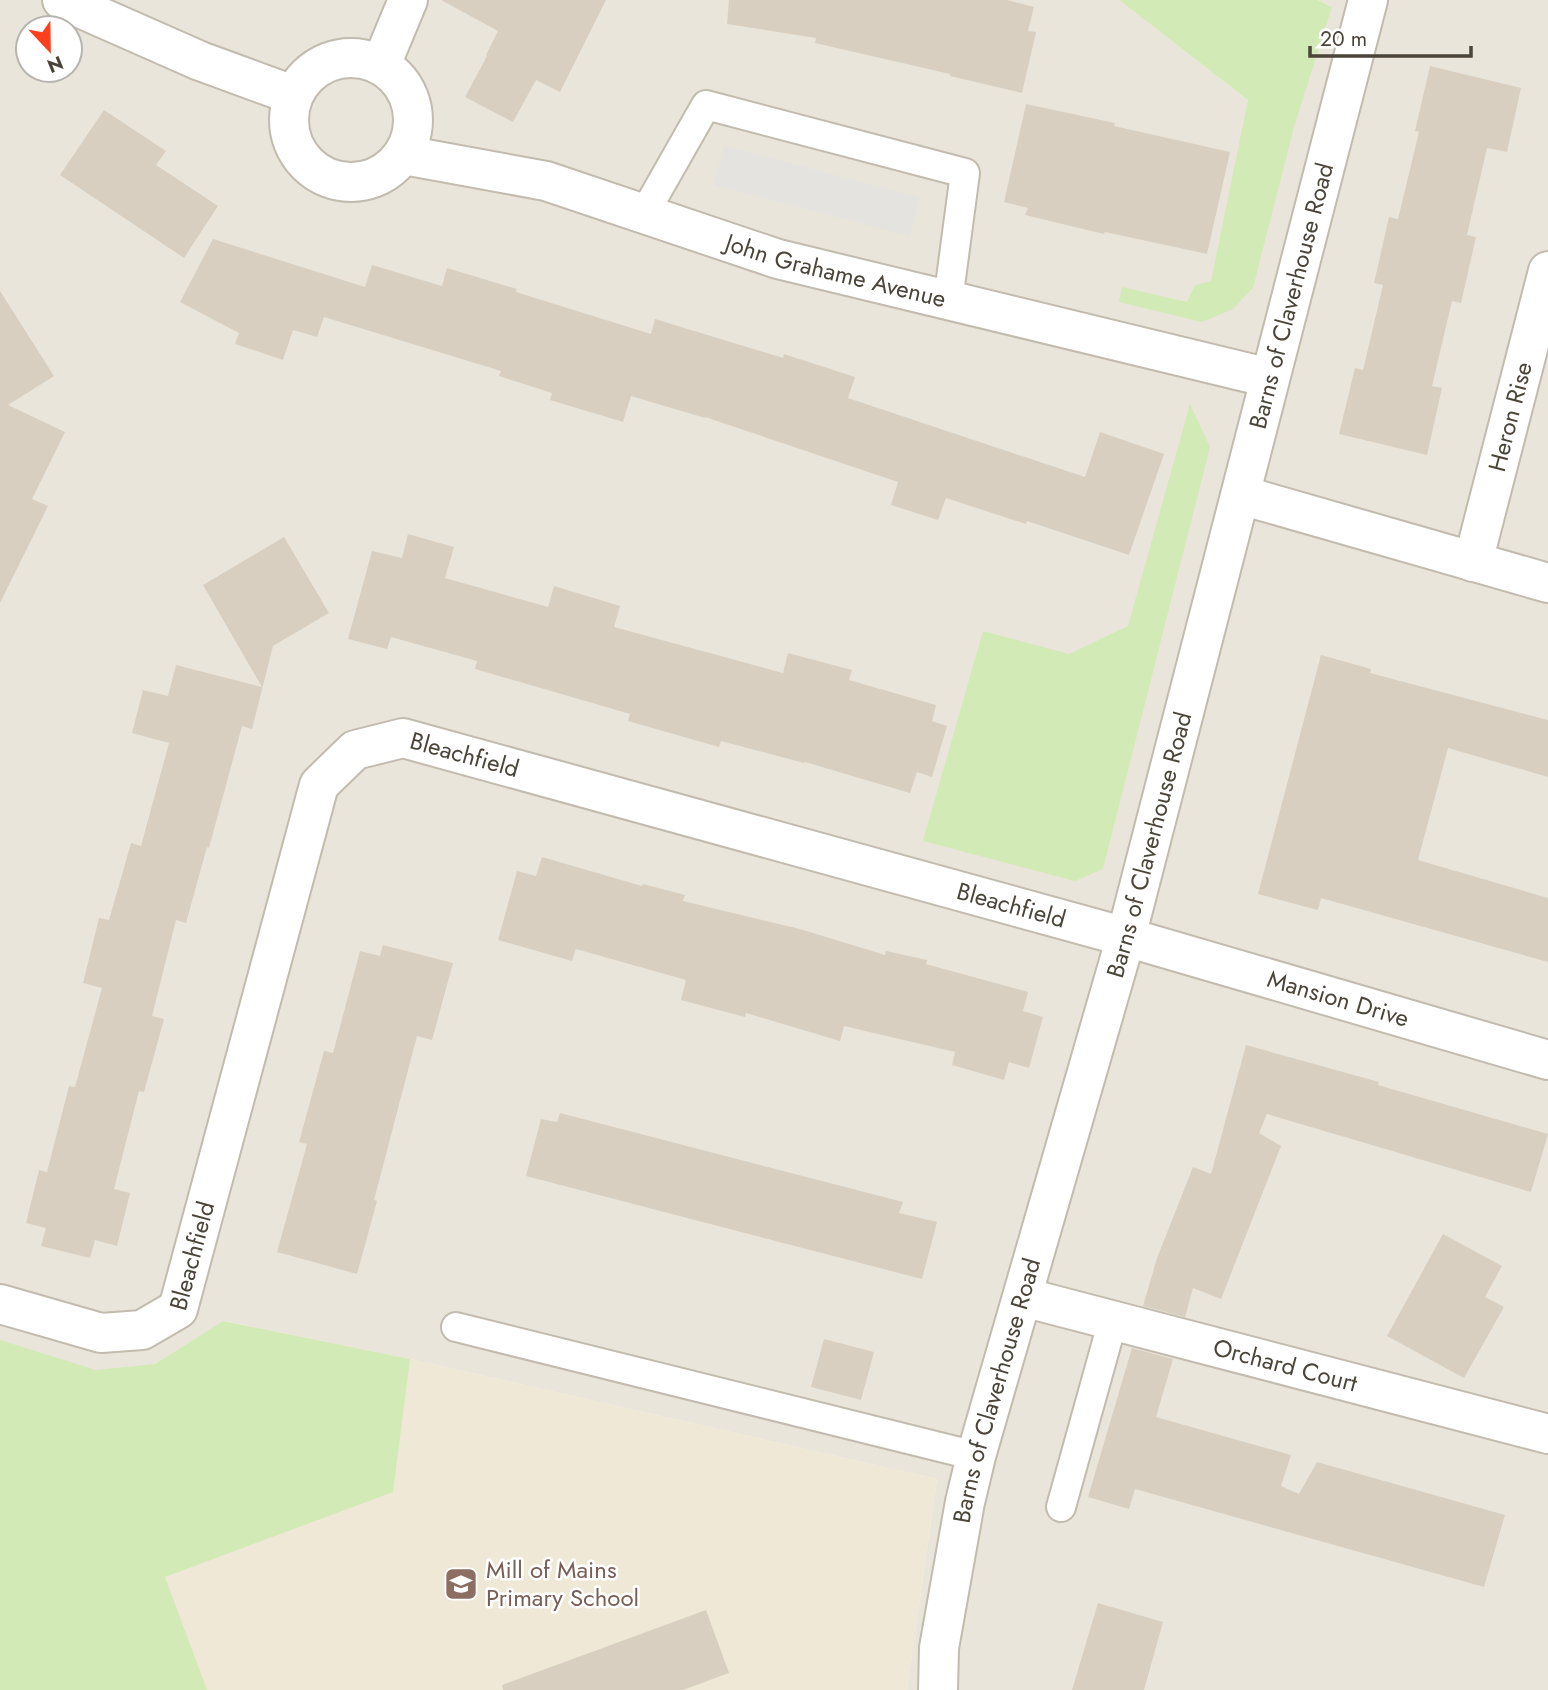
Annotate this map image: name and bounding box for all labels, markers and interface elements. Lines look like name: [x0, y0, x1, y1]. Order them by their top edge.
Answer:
north arrow: [14, 14, 84, 84]
scale bar: [1310, 14, 1471, 58]
text: 20 m: [1320, 24, 1367, 54]
text: N: [43, 49, 67, 80]
street label: Barns of Claverhouse Road: [1240, 159, 1342, 433]
street label: John Grahame Avenue: [718, 224, 950, 316]
street label: Heron Rise: [1479, 358, 1541, 475]
street label: Barns of Claverhouse Road: [1097, 708, 1200, 982]
street label: Bleachfield: [406, 723, 523, 786]
street label: Bleachfield: [953, 873, 1070, 937]
street label: Mansion Drive: [1263, 961, 1413, 1036]
street label: Bleachfield: [160, 1197, 223, 1314]
street label: Barns of Claverhouse Road: [944, 1254, 1049, 1526]
street label: Orchard Court: [1209, 1329, 1361, 1401]
place label: Mill of Mains Primary School: [486, 1552, 639, 1615]
school or university icon: Mill of Mains Primary School: [442, 1565, 480, 1603]

